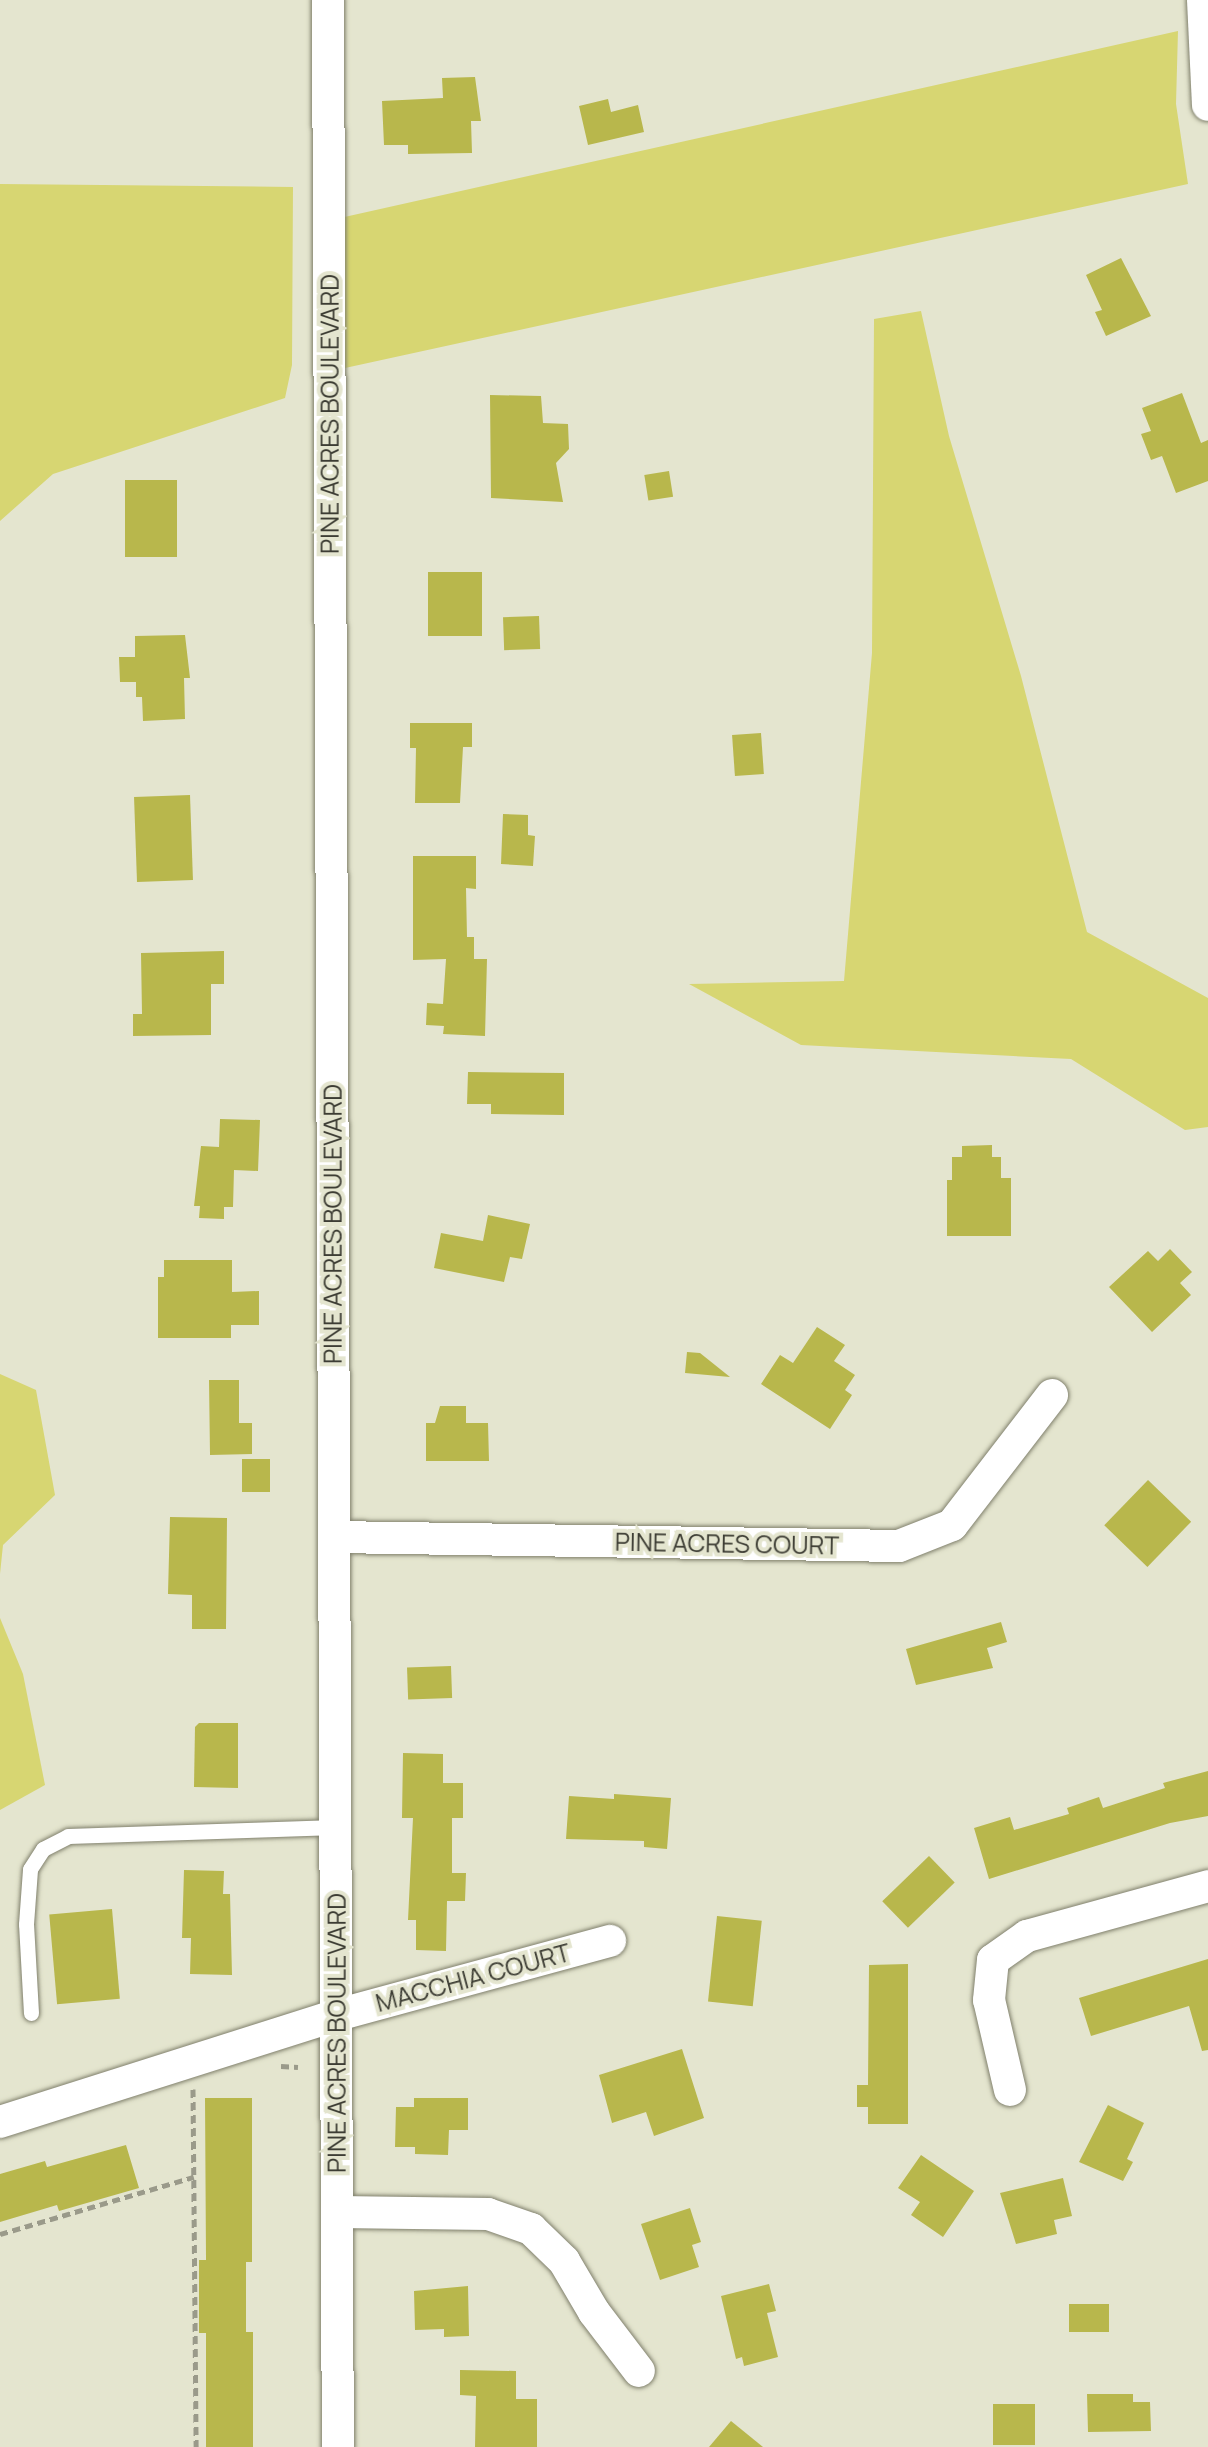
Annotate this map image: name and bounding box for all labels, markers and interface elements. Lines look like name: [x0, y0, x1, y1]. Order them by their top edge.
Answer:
street label: PINE ACRES BOULEVARD: [315, 274, 345, 554]
street label: PINE ACRES BOULEVARD: [318, 1084, 348, 1364]
street label: PINE ACRES COURT: [615, 1527, 839, 1561]
street label: PINE ACRES BOULEVARD: [322, 1893, 352, 2173]
street label: MACCHIA COURT: [372, 1938, 574, 2018]

